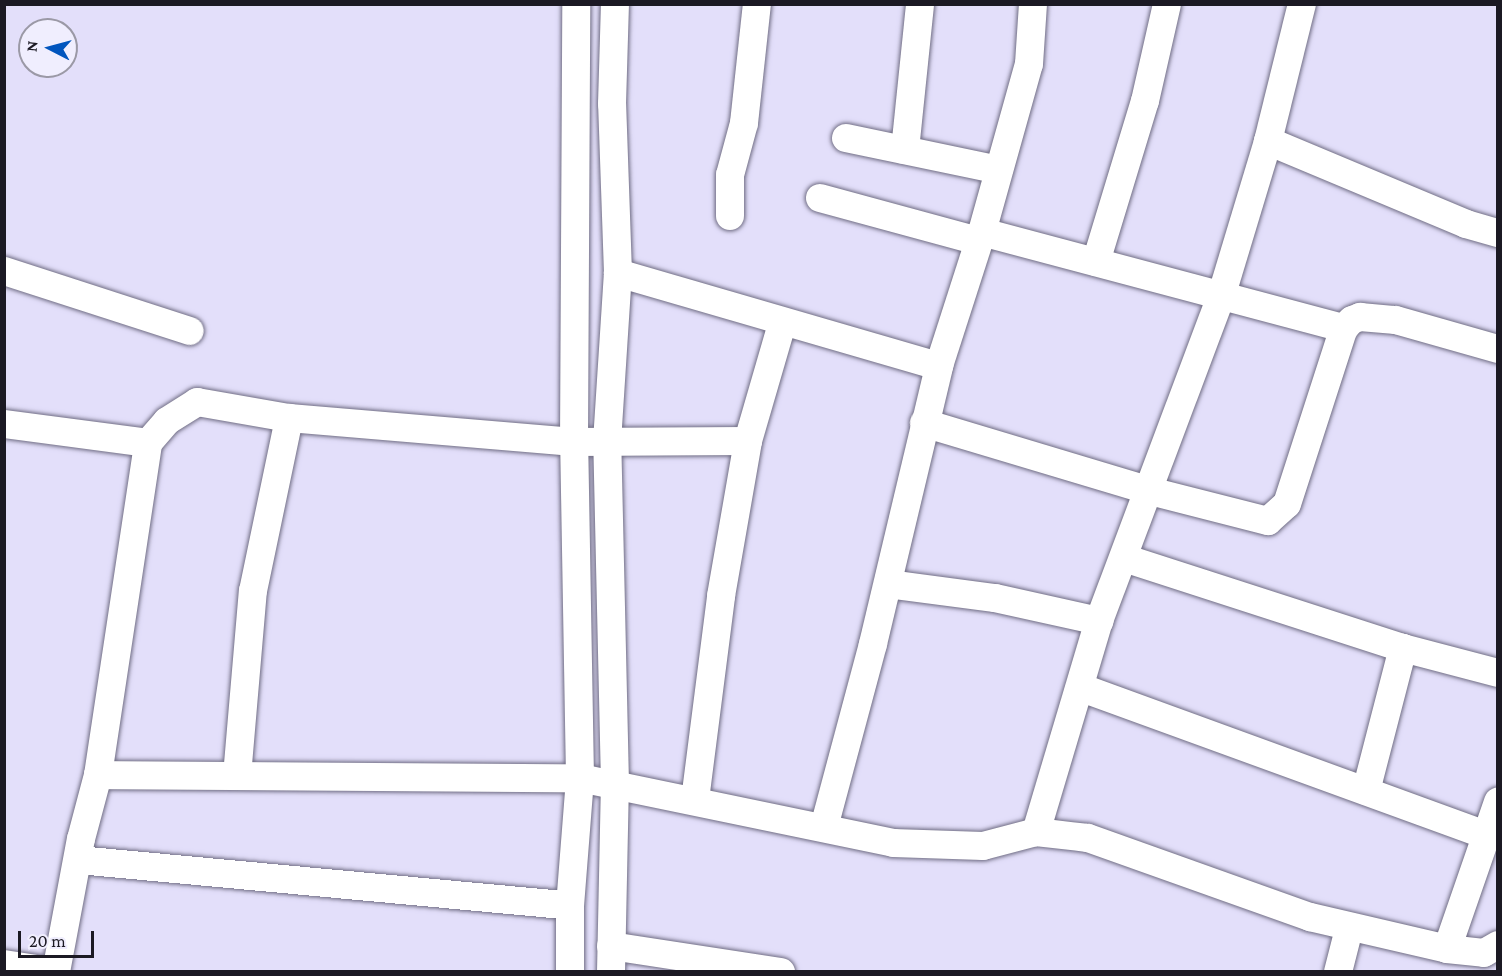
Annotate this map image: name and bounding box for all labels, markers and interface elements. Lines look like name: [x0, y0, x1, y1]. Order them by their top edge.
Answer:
north arrow: [18, 18, 78, 78]
text: N: [23, 40, 41, 53]
scale bar: [21, 919, 98, 957]
text: 20 m: [29, 931, 66, 951]

